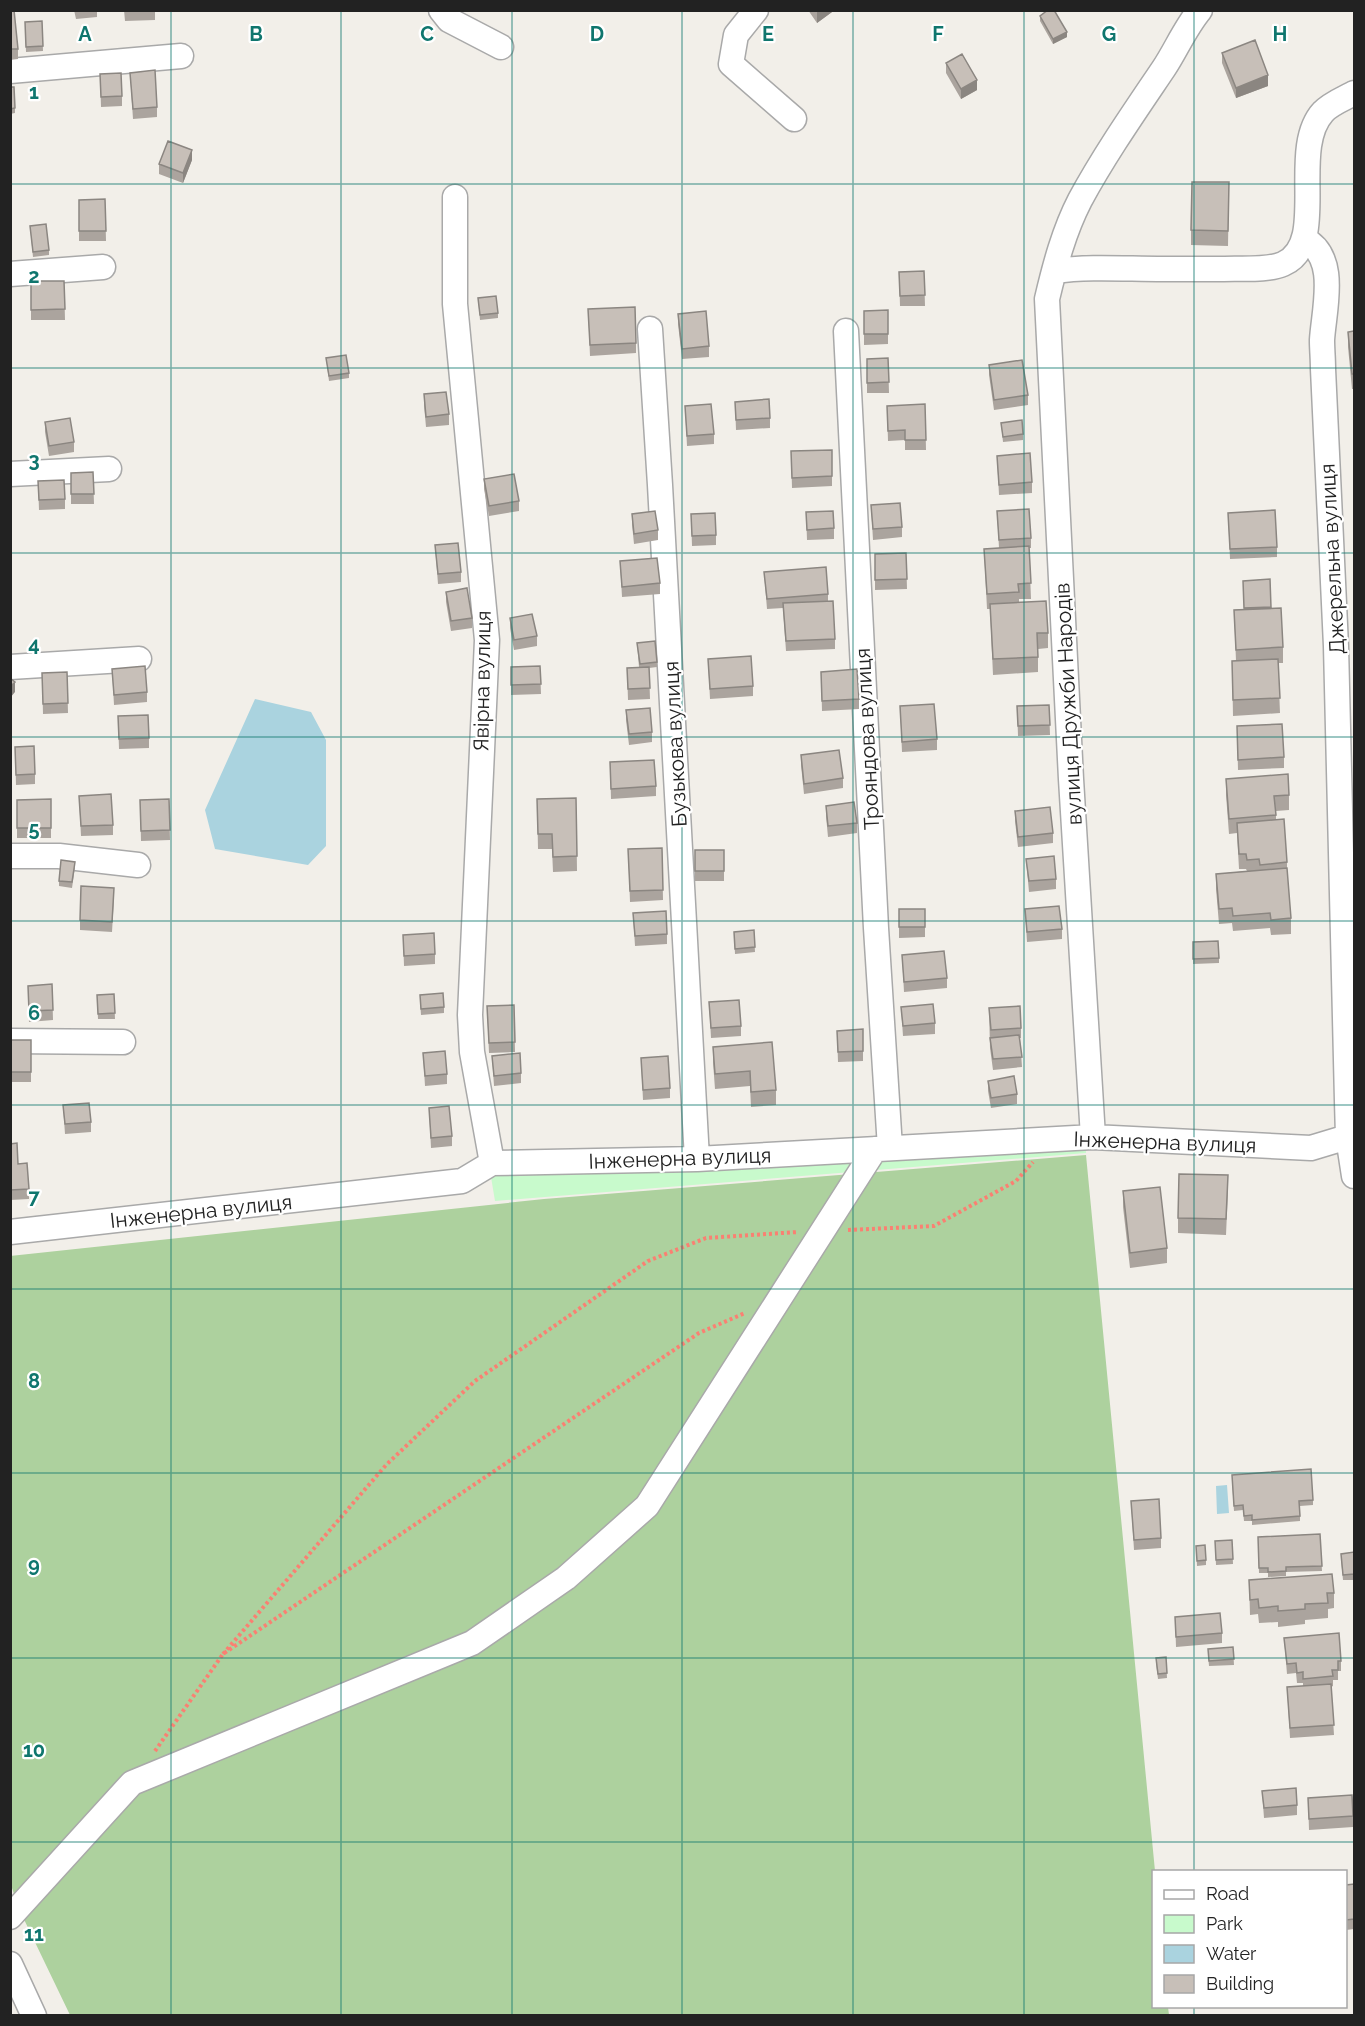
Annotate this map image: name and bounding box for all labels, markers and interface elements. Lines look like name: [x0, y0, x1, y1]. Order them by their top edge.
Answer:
text: A: [78, 22, 92, 46]
text: B: [249, 22, 263, 46]
text: C: [420, 22, 434, 46]
text: D: [590, 22, 604, 46]
text: E: [762, 22, 774, 46]
text: F: [932, 22, 944, 46]
text: G: [1102, 22, 1116, 46]
text: H: [1273, 22, 1287, 46]
text: 1: [29, 80, 39, 104]
text: 2: [28, 264, 40, 288]
text: 3: [28, 448, 40, 472]
street label: Джерельна вулиця: [1315, 463, 1349, 655]
street label: вулиця Дружби Народів: [1049, 582, 1087, 826]
street label: Явірна вулиця: [468, 610, 496, 752]
text: 4: [28, 632, 40, 656]
street label: Трояндова вулиця: [850, 647, 884, 831]
street label: Бузькова вулиця: [658, 660, 692, 828]
text: 5: [28, 817, 40, 841]
text: 6: [28, 1001, 40, 1025]
street label: Інженерна вулиця: [1073, 1126, 1257, 1158]
street label: Інженерна вулиця: [588, 1142, 772, 1174]
text: 7: [28, 1185, 40, 1209]
street label: Інженерна вулиця: [109, 1189, 293, 1233]
text: 8: [28, 1369, 40, 1393]
text: 9: [28, 1553, 40, 1577]
text: 10: [23, 1738, 45, 1762]
legend: [1152, 1870, 1347, 2008]
text: Road: [1206, 1883, 1249, 1904]
text: Park: [1206, 1913, 1243, 1934]
text: 11: [24, 1922, 44, 1946]
text: Water: [1206, 1943, 1257, 1964]
text: Building: [1206, 1973, 1274, 1994]

